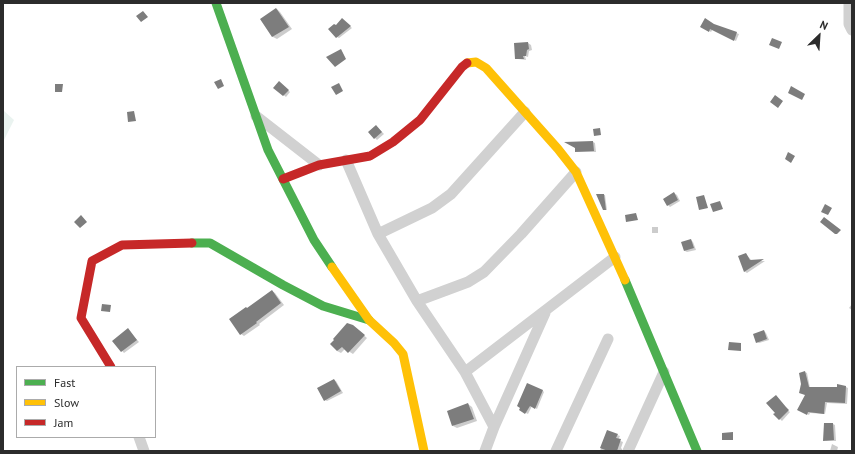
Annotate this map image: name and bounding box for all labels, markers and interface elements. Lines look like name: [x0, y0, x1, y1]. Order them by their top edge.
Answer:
north arrow: [799, 16, 839, 56]
text: N: [818, 17, 830, 33]
legend: [16, 366, 156, 438]
text: Fast: [54, 375, 75, 390]
text: Slow: [54, 395, 79, 410]
text: Jam: [54, 415, 73, 430]

